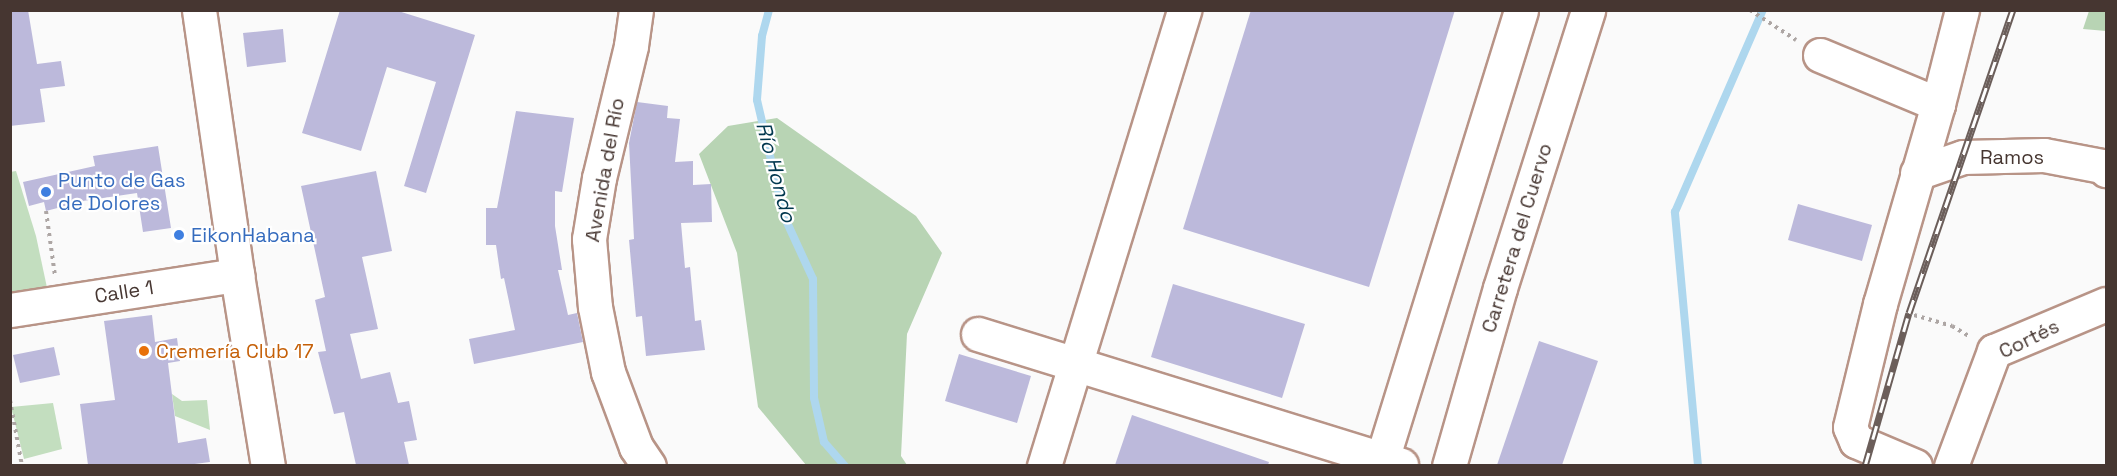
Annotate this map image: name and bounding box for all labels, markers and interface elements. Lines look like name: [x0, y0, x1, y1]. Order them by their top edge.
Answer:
street label: Avenida del Río: [581, 96, 629, 244]
water label: Río Hondo: [751, 119, 801, 225]
street label: Carretera del Cuervo: [1477, 140, 1557, 336]
street label: Ramos: [1980, 145, 2044, 169]
place label: Punto de Gas de Dolores: [58, 168, 186, 215]
marker: Punto de Gas de Dolores: [39, 185, 53, 199]
place label: EikonHabana: [191, 223, 315, 247]
marker: EikonHabana: [172, 228, 186, 242]
street label: Calle 1: [93, 275, 155, 309]
street label: Cortés: [1995, 314, 2063, 364]
place label: Cremería Club 17: [156, 339, 314, 363]
marker: Cremería Club 17: [137, 344, 151, 358]

